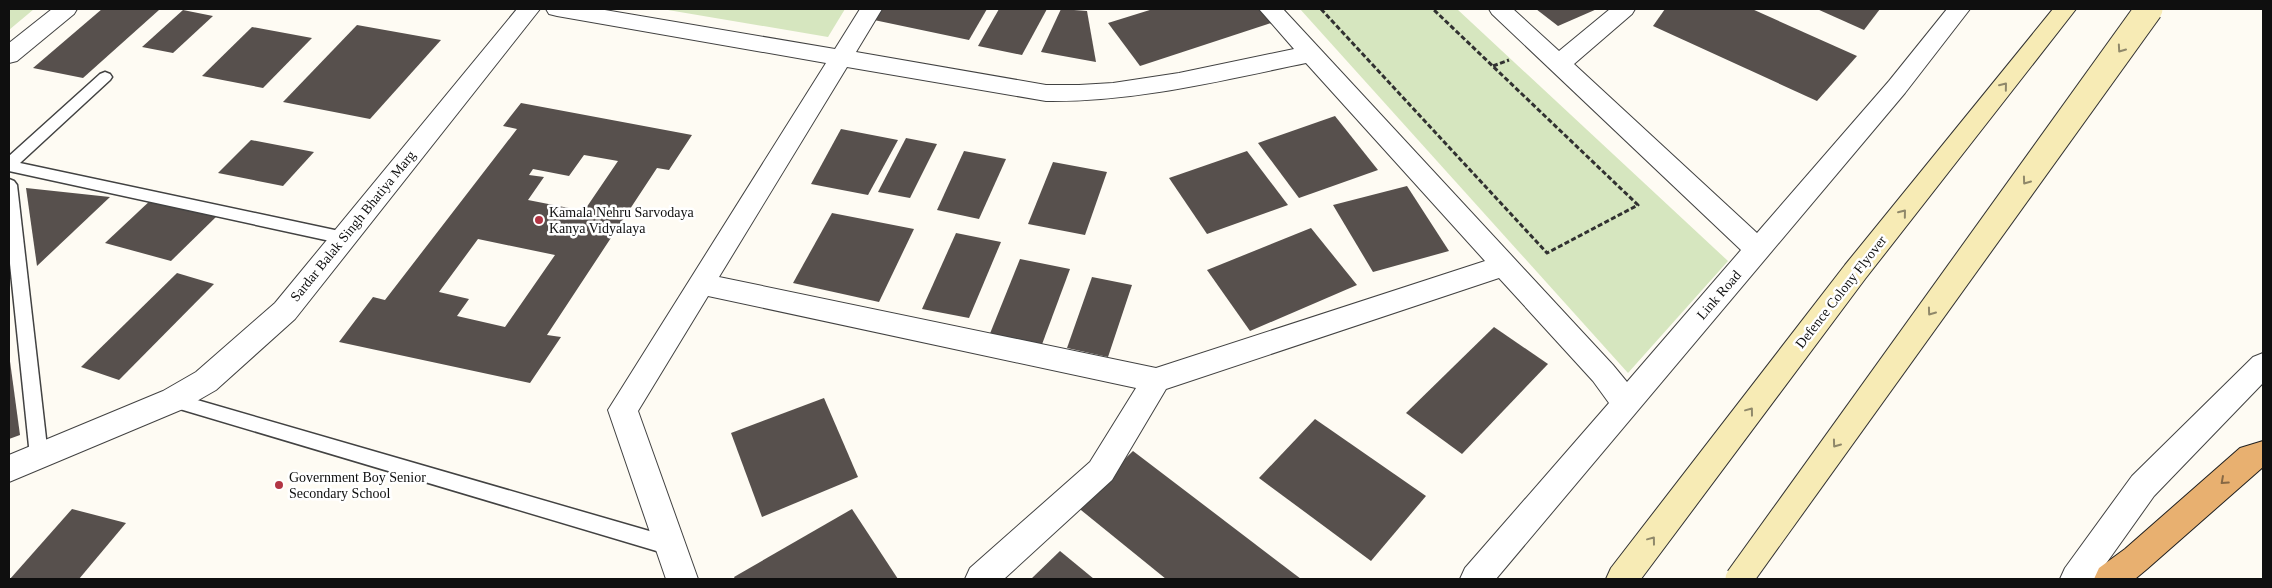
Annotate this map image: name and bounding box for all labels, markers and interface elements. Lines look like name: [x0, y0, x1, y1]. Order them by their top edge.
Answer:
one-way arrow: [2118, 43, 2127, 52]
one-way arrow: [1998, 83, 2006, 92]
street label: Sardar Balak Singh Bhatiya Marg: [288, 148, 418, 304]
one-way arrow: [2024, 175, 2032, 184]
place label: Kamala Nehru Sarvodaya Kanya Vidyalaya: [549, 205, 694, 236]
one-way arrow: [1897, 210, 1905, 219]
marker: Kamala Nehru Sarvodaya Kanya Vidyalaya: [533, 214, 545, 226]
street label: Defence Colony Flyover: [1792, 233, 1890, 351]
street label: Link Road: [1694, 268, 1744, 322]
one-way arrow: [1928, 306, 1937, 316]
one-way arrow: [1744, 407, 1753, 417]
one-way arrow: [1833, 438, 1842, 448]
place label: Government Boy Senior Secondary School: [289, 470, 426, 501]
one-way arrow: [2221, 475, 2230, 484]
marker: Government Boy Senior Secondary School: [273, 479, 285, 491]
one-way arrow: [1646, 536, 1655, 546]

